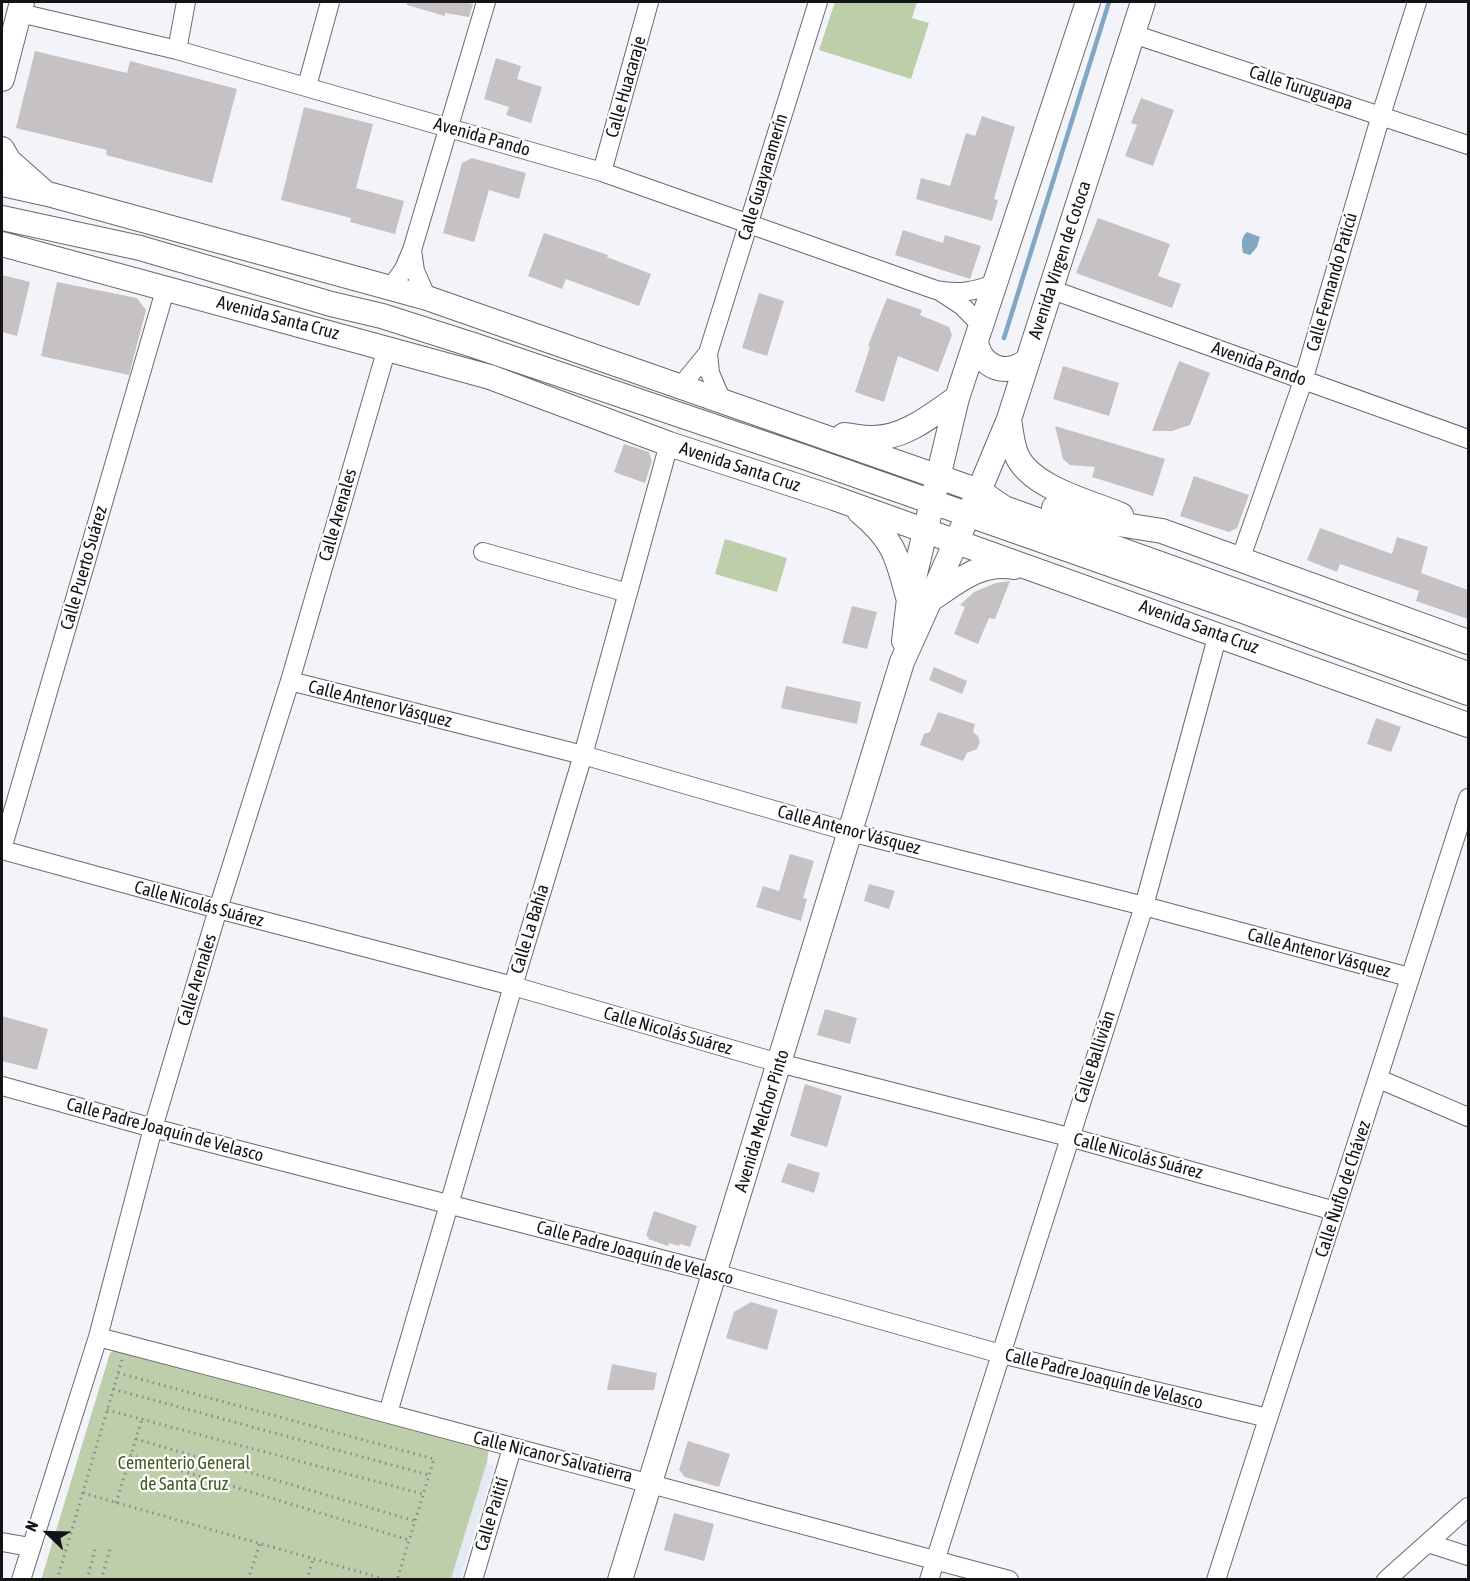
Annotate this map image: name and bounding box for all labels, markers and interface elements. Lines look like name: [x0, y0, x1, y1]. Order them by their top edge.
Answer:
street label: Calle Huacaraje: [601, 34, 651, 140]
street label: Calle Turuguapa: [1246, 61, 1356, 115]
street label: Calle Guayaramerín: [733, 111, 793, 243]
street label: Avenida Pando: [431, 113, 533, 161]
street label: Avenida Virgen de Cotoca: [1024, 178, 1096, 342]
street label: Calle Fernando Paticú: [1302, 210, 1362, 354]
street label: Avenida Santa Cruz: [214, 291, 342, 345]
street label: Avenida Pando: [1209, 337, 1309, 391]
street label: Avenida Santa Cruz: [677, 437, 803, 497]
street label: Calle Arenales: [315, 466, 361, 564]
street label: Calle Puerto Suárez: [56, 504, 112, 632]
street label: Avenida Santa Cruz: [1136, 595, 1262, 659]
street label: Calle Antenor Vásquez: [306, 676, 454, 732]
street label: Calle Antenor Vásquez: [775, 801, 923, 859]
street label: Calle Nicolás Suárez: [132, 876, 266, 932]
street label: Calle La Bahía: [506, 882, 554, 976]
street label: Calle Antenor Vásquez: [1245, 924, 1393, 982]
street label: Calle Arenales: [173, 931, 221, 1029]
street label: Calle Nicolás Suárez: [601, 1002, 735, 1060]
street label: Calle Ballivián: [1070, 1008, 1120, 1106]
street label: Avenida Melchor Pinto: [730, 1047, 794, 1195]
street label: Calle Padre Joaquín de Velasco: [64, 1093, 266, 1167]
street label: Calle Ñuflo de Chávez: [1311, 1118, 1375, 1260]
street label: Calle Nicolás Suárez: [1071, 1128, 1205, 1184]
street label: Calle Padre Joaquín de Velasco: [534, 1216, 736, 1290]
street label: Calle Padre Joaquín de Velasco: [1003, 1344, 1205, 1414]
street label: Calle Nicanor Salvatierra: [471, 1427, 635, 1487]
park label: Cementerio General de Santa Cruz: [118, 1452, 250, 1494]
street label: Calle Paitití: [471, 1474, 513, 1554]
north arrow: [18, 1503, 78, 1563]
text: N: [21, 1518, 42, 1534]

